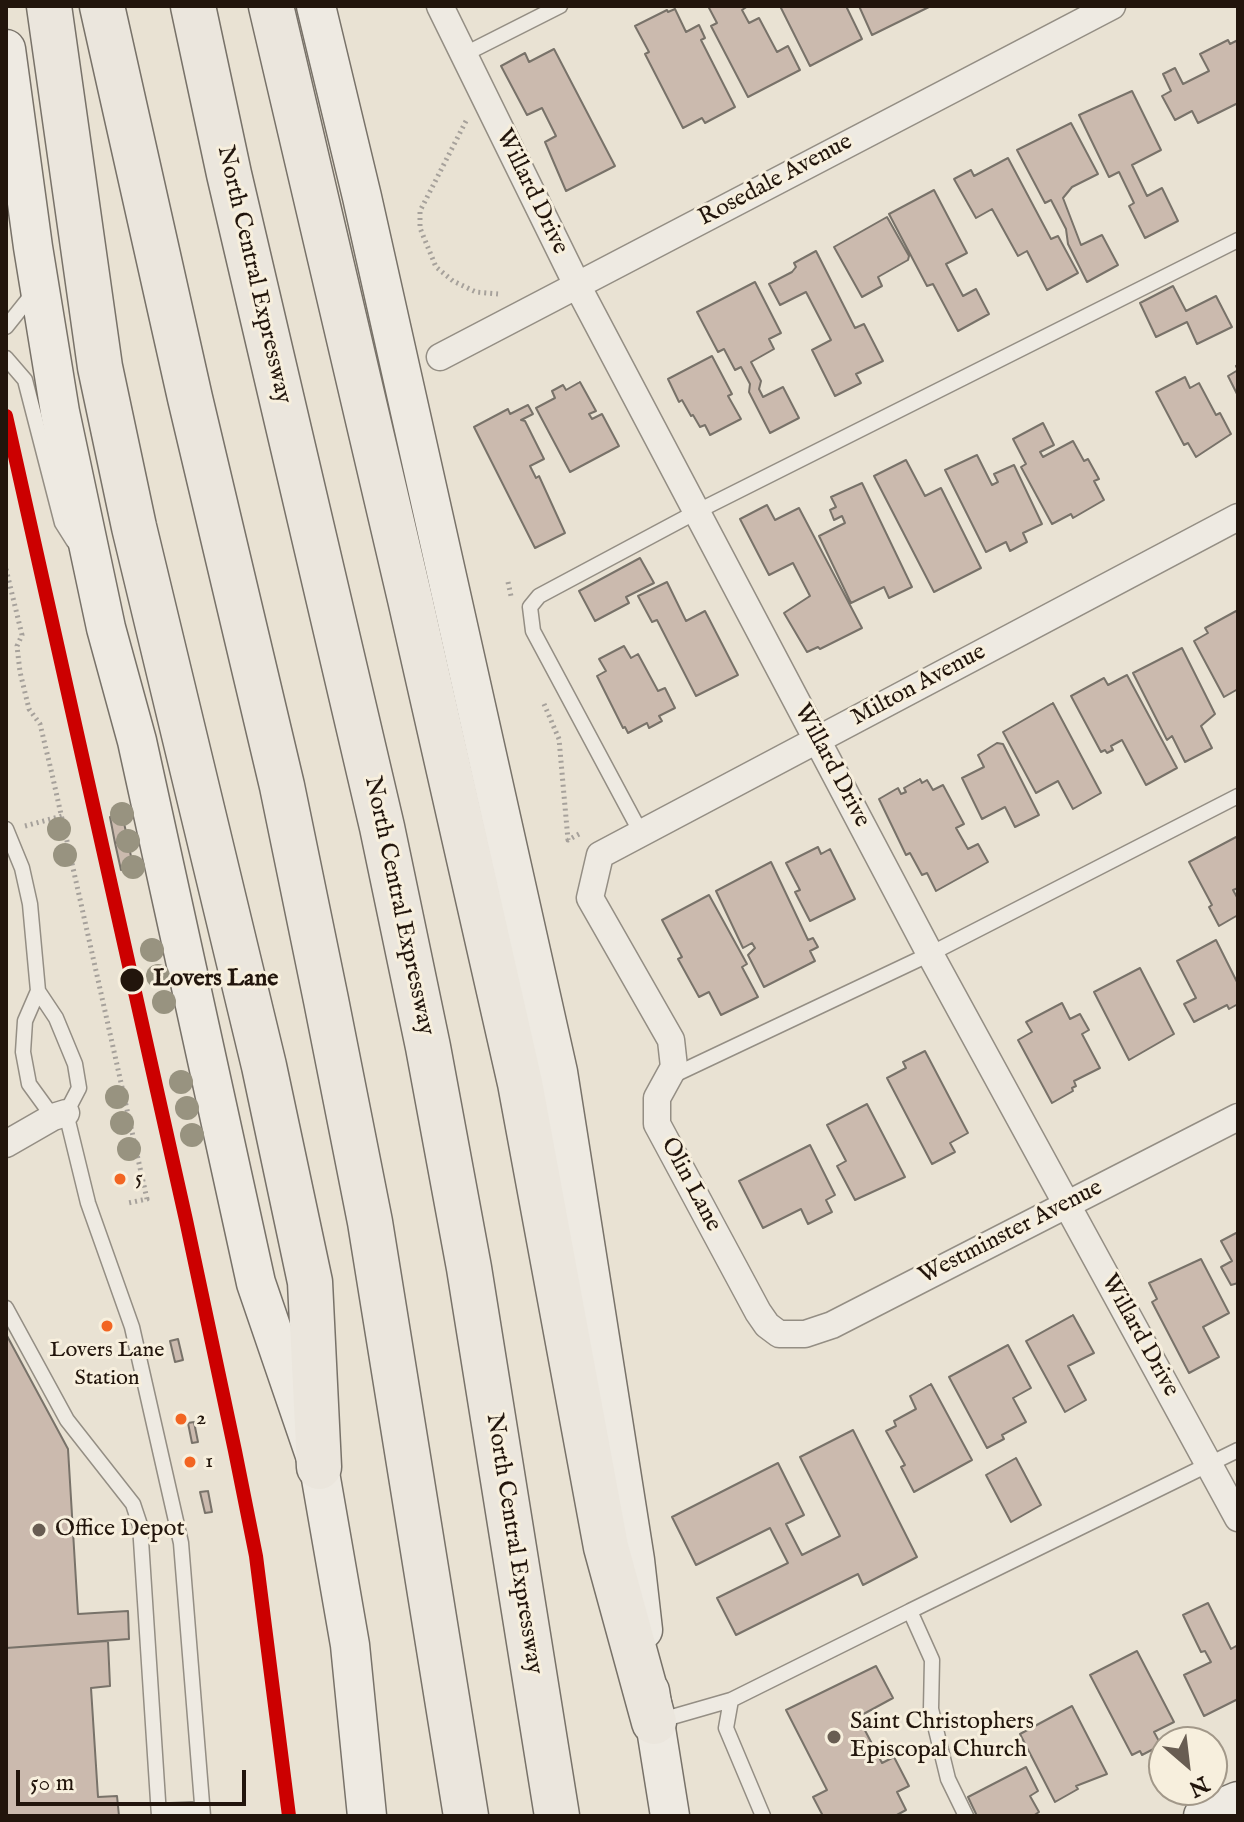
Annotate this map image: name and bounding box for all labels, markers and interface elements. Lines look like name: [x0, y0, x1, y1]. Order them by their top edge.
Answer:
street label: Willard Drive: [488, 125, 574, 259]
street label: Rosedale Avenue: [694, 128, 858, 234]
street label: North Central Expressway: [209, 143, 297, 407]
street label: Milton Avenue: [847, 639, 991, 733]
street label: Willard Drive: [786, 699, 876, 833]
street label: North Central Expressway: [356, 774, 440, 1038]
marker: Lovers Lane: [118, 966, 146, 994]
place label: Lovers Lane: [153, 966, 278, 994]
street label: Olin Lane: [653, 1133, 727, 1237]
place label: 5: [135, 1166, 143, 1192]
marker: 5: [112, 1171, 128, 1187]
street label: Westminster Avenue: [914, 1174, 1108, 1292]
street label: Willard Drive: [1094, 1270, 1184, 1402]
marker: Lovers Lane Station: [99, 1318, 115, 1334]
place label: Lovers Lane Station: [50, 1338, 164, 1390]
place label: 2: [196, 1406, 206, 1432]
marker: 2: [173, 1411, 189, 1427]
street label: North Central Expressway: [478, 1411, 548, 1677]
place label: 1: [205, 1449, 213, 1475]
marker: 1: [182, 1454, 198, 1470]
place label: Office Depot: [55, 1516, 185, 1544]
marker: Office Depot: [30, 1521, 48, 1539]
place label: Saint Christophers Episcopal Church: [850, 1709, 1034, 1765]
north arrow: [1148, 1726, 1228, 1806]
marker: Saint Christophers Episcopal Church: [825, 1728, 843, 1746]
scale bar: [20, 1754, 250, 1804]
text: 50 m: [30, 1768, 74, 1799]
text: N: [1183, 1769, 1213, 1802]

